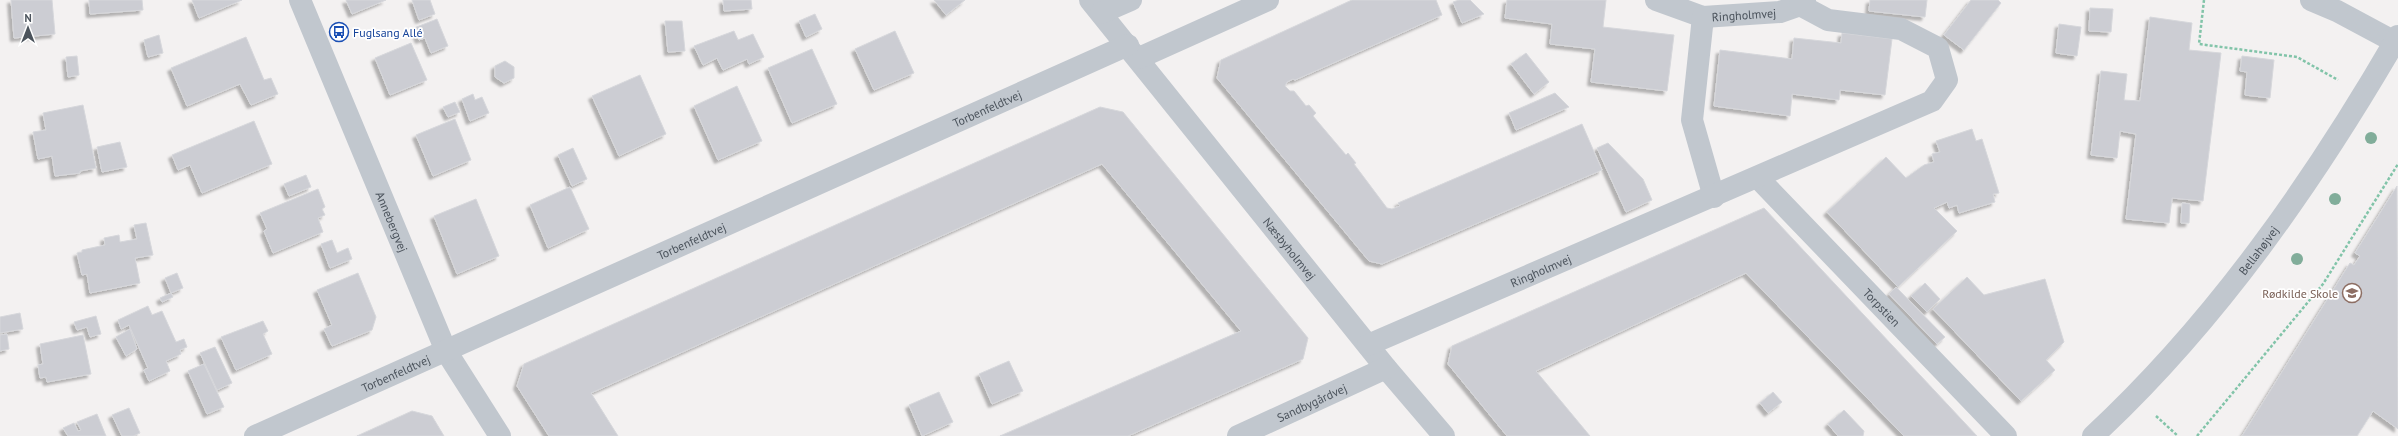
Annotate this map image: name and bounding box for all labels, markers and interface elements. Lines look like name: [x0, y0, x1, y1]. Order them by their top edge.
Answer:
street label: Ringholmvej: [1711, 5, 1777, 24]
north arrow: [8, 8, 48, 48]
text: N: [24, 11, 32, 25]
bus stop icon: Fuglsang Allé: [328, 21, 350, 43]
place label: Fuglsang Allé: [353, 25, 423, 40]
street label: Torbenfeldtvej: [950, 86, 1024, 130]
street label: Annebergvej: [373, 189, 411, 254]
street label: Næsbyholmvej: [1260, 214, 1320, 283]
street label: Torbenfeldtvej: [655, 219, 728, 263]
street label: Bellahøjvej: [2235, 223, 2281, 278]
street label: Ringholmvej: [1508, 251, 1573, 290]
school or university icon: Rødkilde Skole: [2341, 282, 2363, 304]
street label: Torpstien: [1860, 285, 1904, 329]
place label: Rødkilde Skole: [2262, 286, 2338, 301]
street label: Torbenfeldtvej: [359, 351, 432, 395]
street label: Sandbygårdvej: [1274, 380, 1349, 425]

